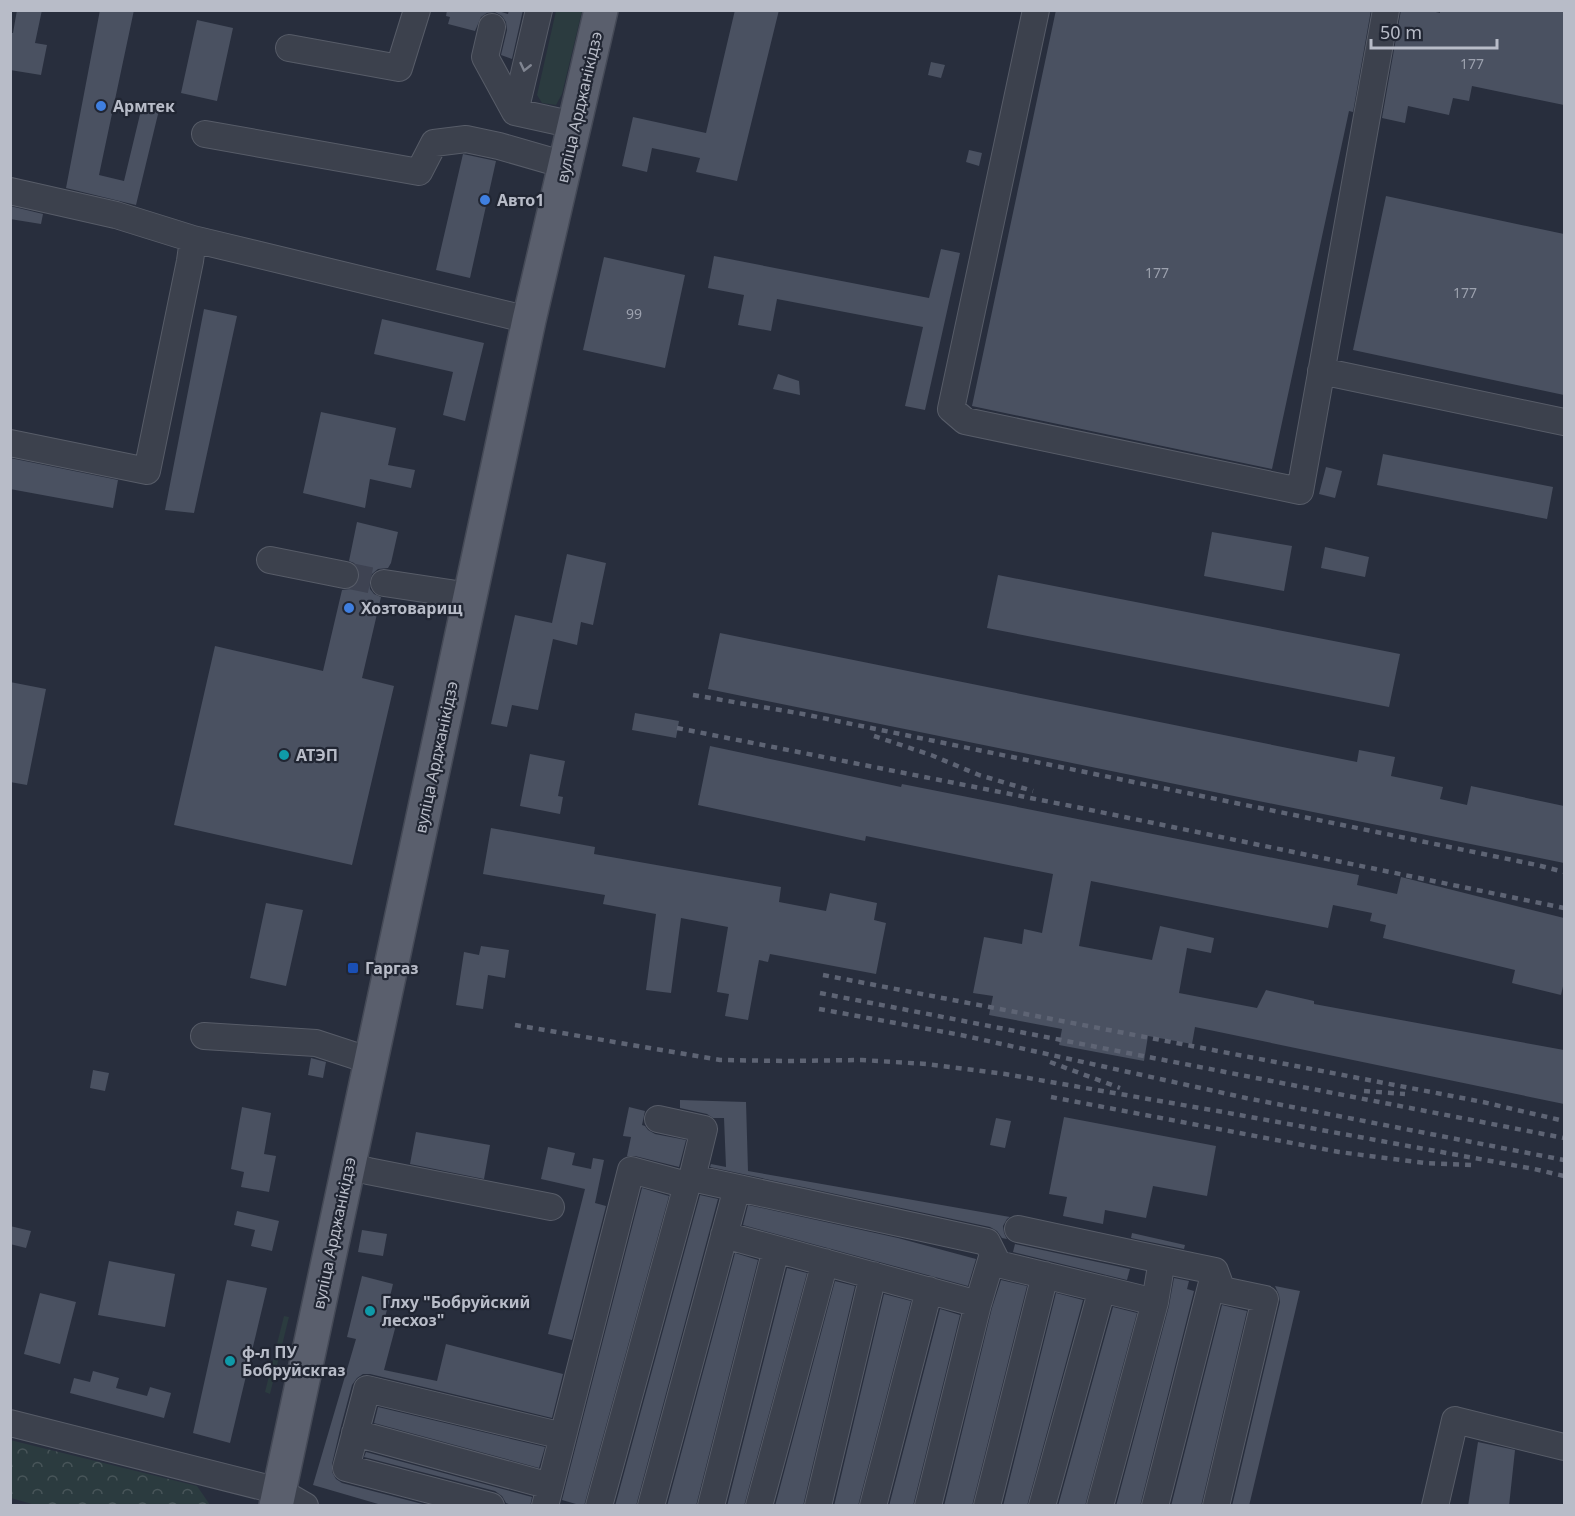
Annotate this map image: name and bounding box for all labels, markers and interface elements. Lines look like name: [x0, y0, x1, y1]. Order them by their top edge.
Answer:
scale bar: [1371, 12, 1497, 50]
text: 50 m: [1380, 20, 1422, 44]
street label: вуліца Арджанікідзэ: [551, 29, 607, 185]
house number: 177: [1460, 54, 1484, 73]
one-way arrow: [520, 62, 533, 72]
place label: Армтек: [113, 95, 175, 117]
marker: Армтек: [94, 99, 108, 113]
place label: Авто1: [497, 189, 544, 211]
marker: Авто1: [478, 193, 492, 207]
house number: 177: [1145, 263, 1169, 282]
house number: 177: [1453, 283, 1477, 302]
house number: 99: [626, 304, 642, 323]
place label: Хозтоварищ: [361, 597, 463, 619]
marker: Хозтоварищ: [342, 601, 356, 615]
street label: вуліца Арджанікідзэ: [409, 679, 463, 835]
place label: АТЭП: [296, 744, 338, 766]
marker: АТЭП: [277, 748, 291, 762]
place label: Гаргаз: [365, 957, 418, 979]
marker: Гаргаз: [346, 961, 360, 975]
street label: вуліца Арджанікідзэ: [307, 1155, 361, 1311]
place label: Глху "Бобруйский лесхоз": [382, 1291, 530, 1331]
marker: Глху "Бобруйский лесхоз": [363, 1304, 377, 1318]
place label: ф-л ПУ Бобруйскгаз: [242, 1341, 346, 1381]
marker: ф-л ПУ Бобруйскгаз: [223, 1354, 237, 1368]

